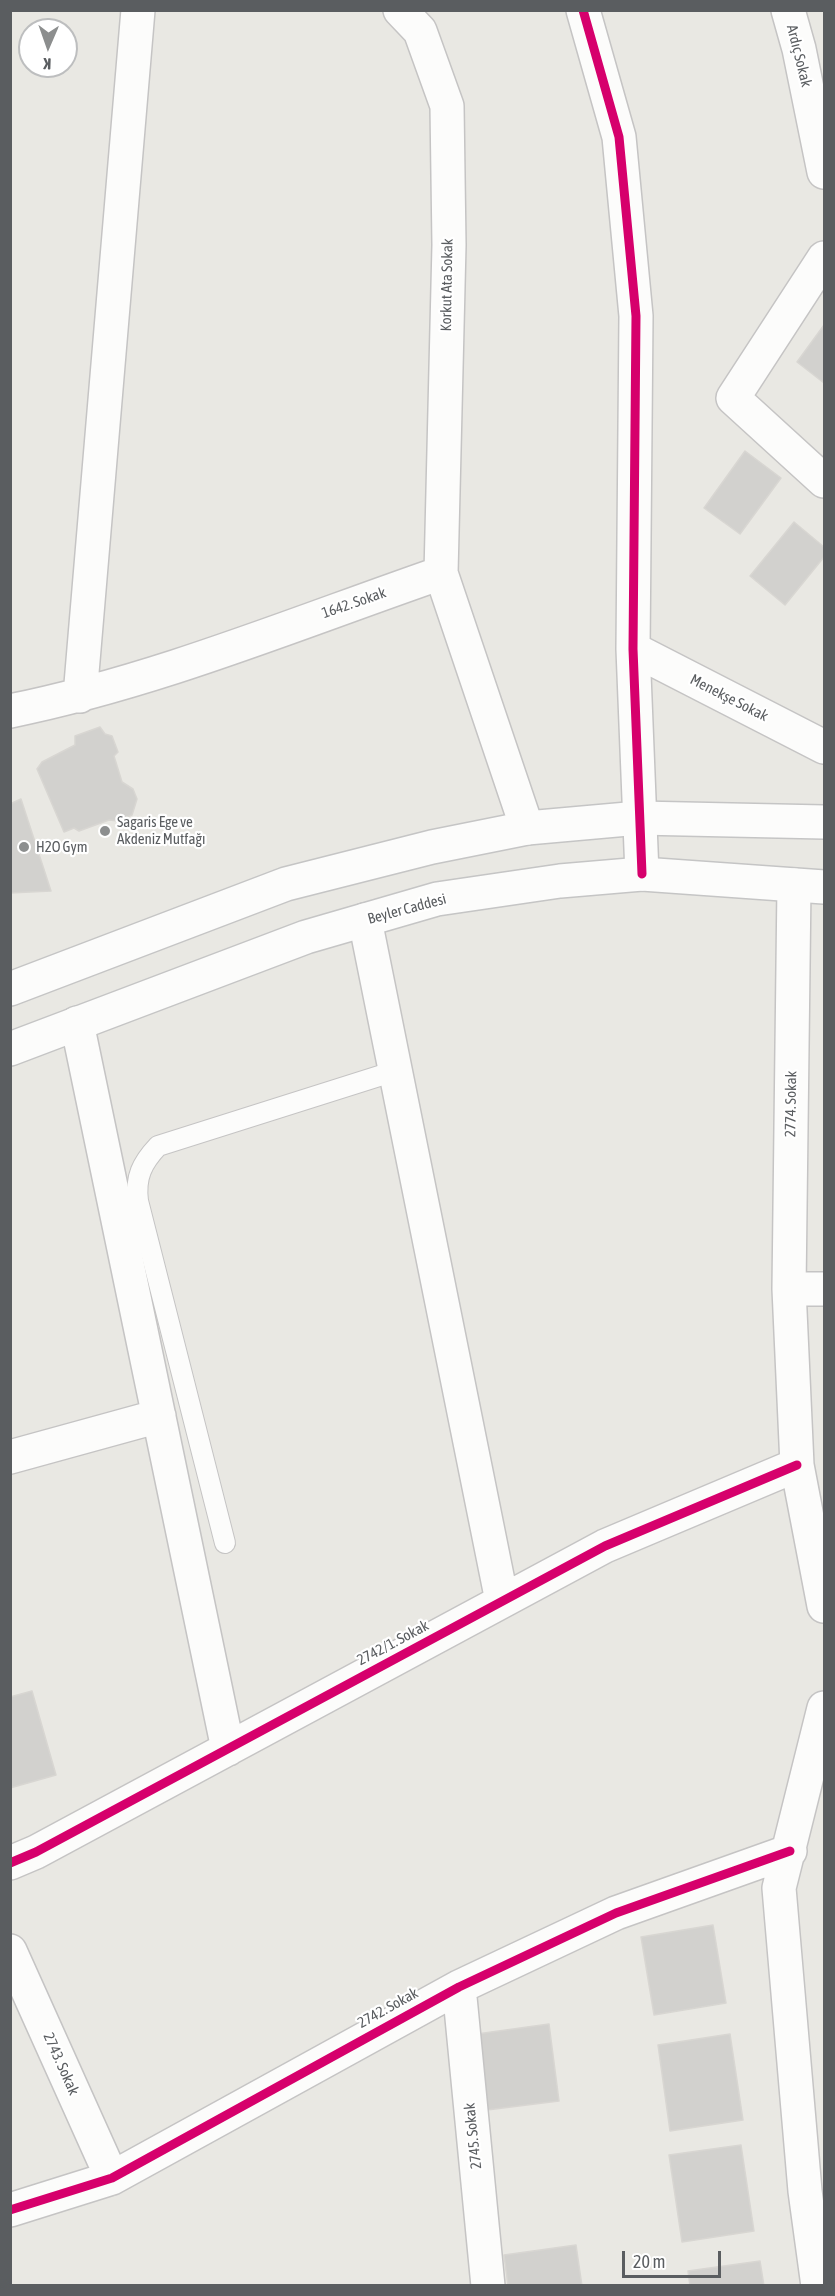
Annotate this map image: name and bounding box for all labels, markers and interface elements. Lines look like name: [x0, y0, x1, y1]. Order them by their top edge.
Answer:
north arrow: [18, 18, 78, 78]
street label: Ardıç Sokak: [783, 23, 815, 89]
text: K: [43, 55, 52, 73]
street label: Korkut Ata Sokak: [437, 238, 457, 332]
street label: 1642. Sokak: [320, 584, 388, 622]
street label: Menekşe Sokak: [687, 671, 771, 725]
place label: Sagaris Ege ve Akdeniz Mutfağı: [117, 813, 205, 848]
marker: Sagaris Ege ve Akdeniz Mutfağı: [98, 824, 112, 838]
place label: H2O Gym: [36, 838, 88, 856]
marker: H2O Gym: [17, 840, 31, 854]
street label: Beyler Caddesi: [366, 890, 448, 928]
street label: 2774. Sokak: [781, 1071, 801, 1137]
street label: 2742/1. Sokak: [354, 1617, 432, 1669]
street label: 2742. Sokak: [355, 1984, 421, 2032]
street label: 2743. Sokak: [39, 2030, 83, 2098]
street label: 2745. Sokak: [461, 2102, 485, 2170]
scale bar: [625, 2239, 724, 2277]
text: 20 m: [633, 2251, 665, 2272]

